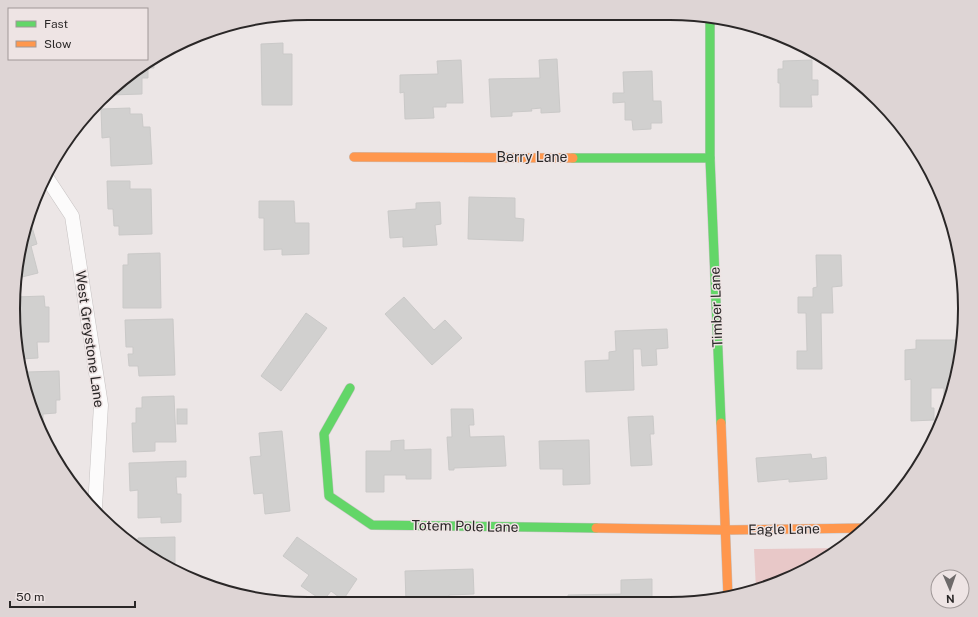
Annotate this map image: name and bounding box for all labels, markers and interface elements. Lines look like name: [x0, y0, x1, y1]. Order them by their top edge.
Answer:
legend: [8, 8, 148, 60]
text: Fast: [44, 17, 69, 31]
text: Slow: [44, 37, 72, 51]
street label: Berry Lane: [497, 149, 568, 165]
street label: Timber Lane: [707, 266, 725, 348]
street label: West Greystone Lane: [72, 269, 108, 409]
street label: Totem Pole Lane: [411, 517, 519, 535]
street label: Eagle Lane: [748, 520, 820, 538]
north arrow: [930, 569, 970, 609]
scale bar: [10, 583, 135, 609]
text: 50 m: [16, 590, 44, 604]
text: N: [946, 593, 955, 605]

